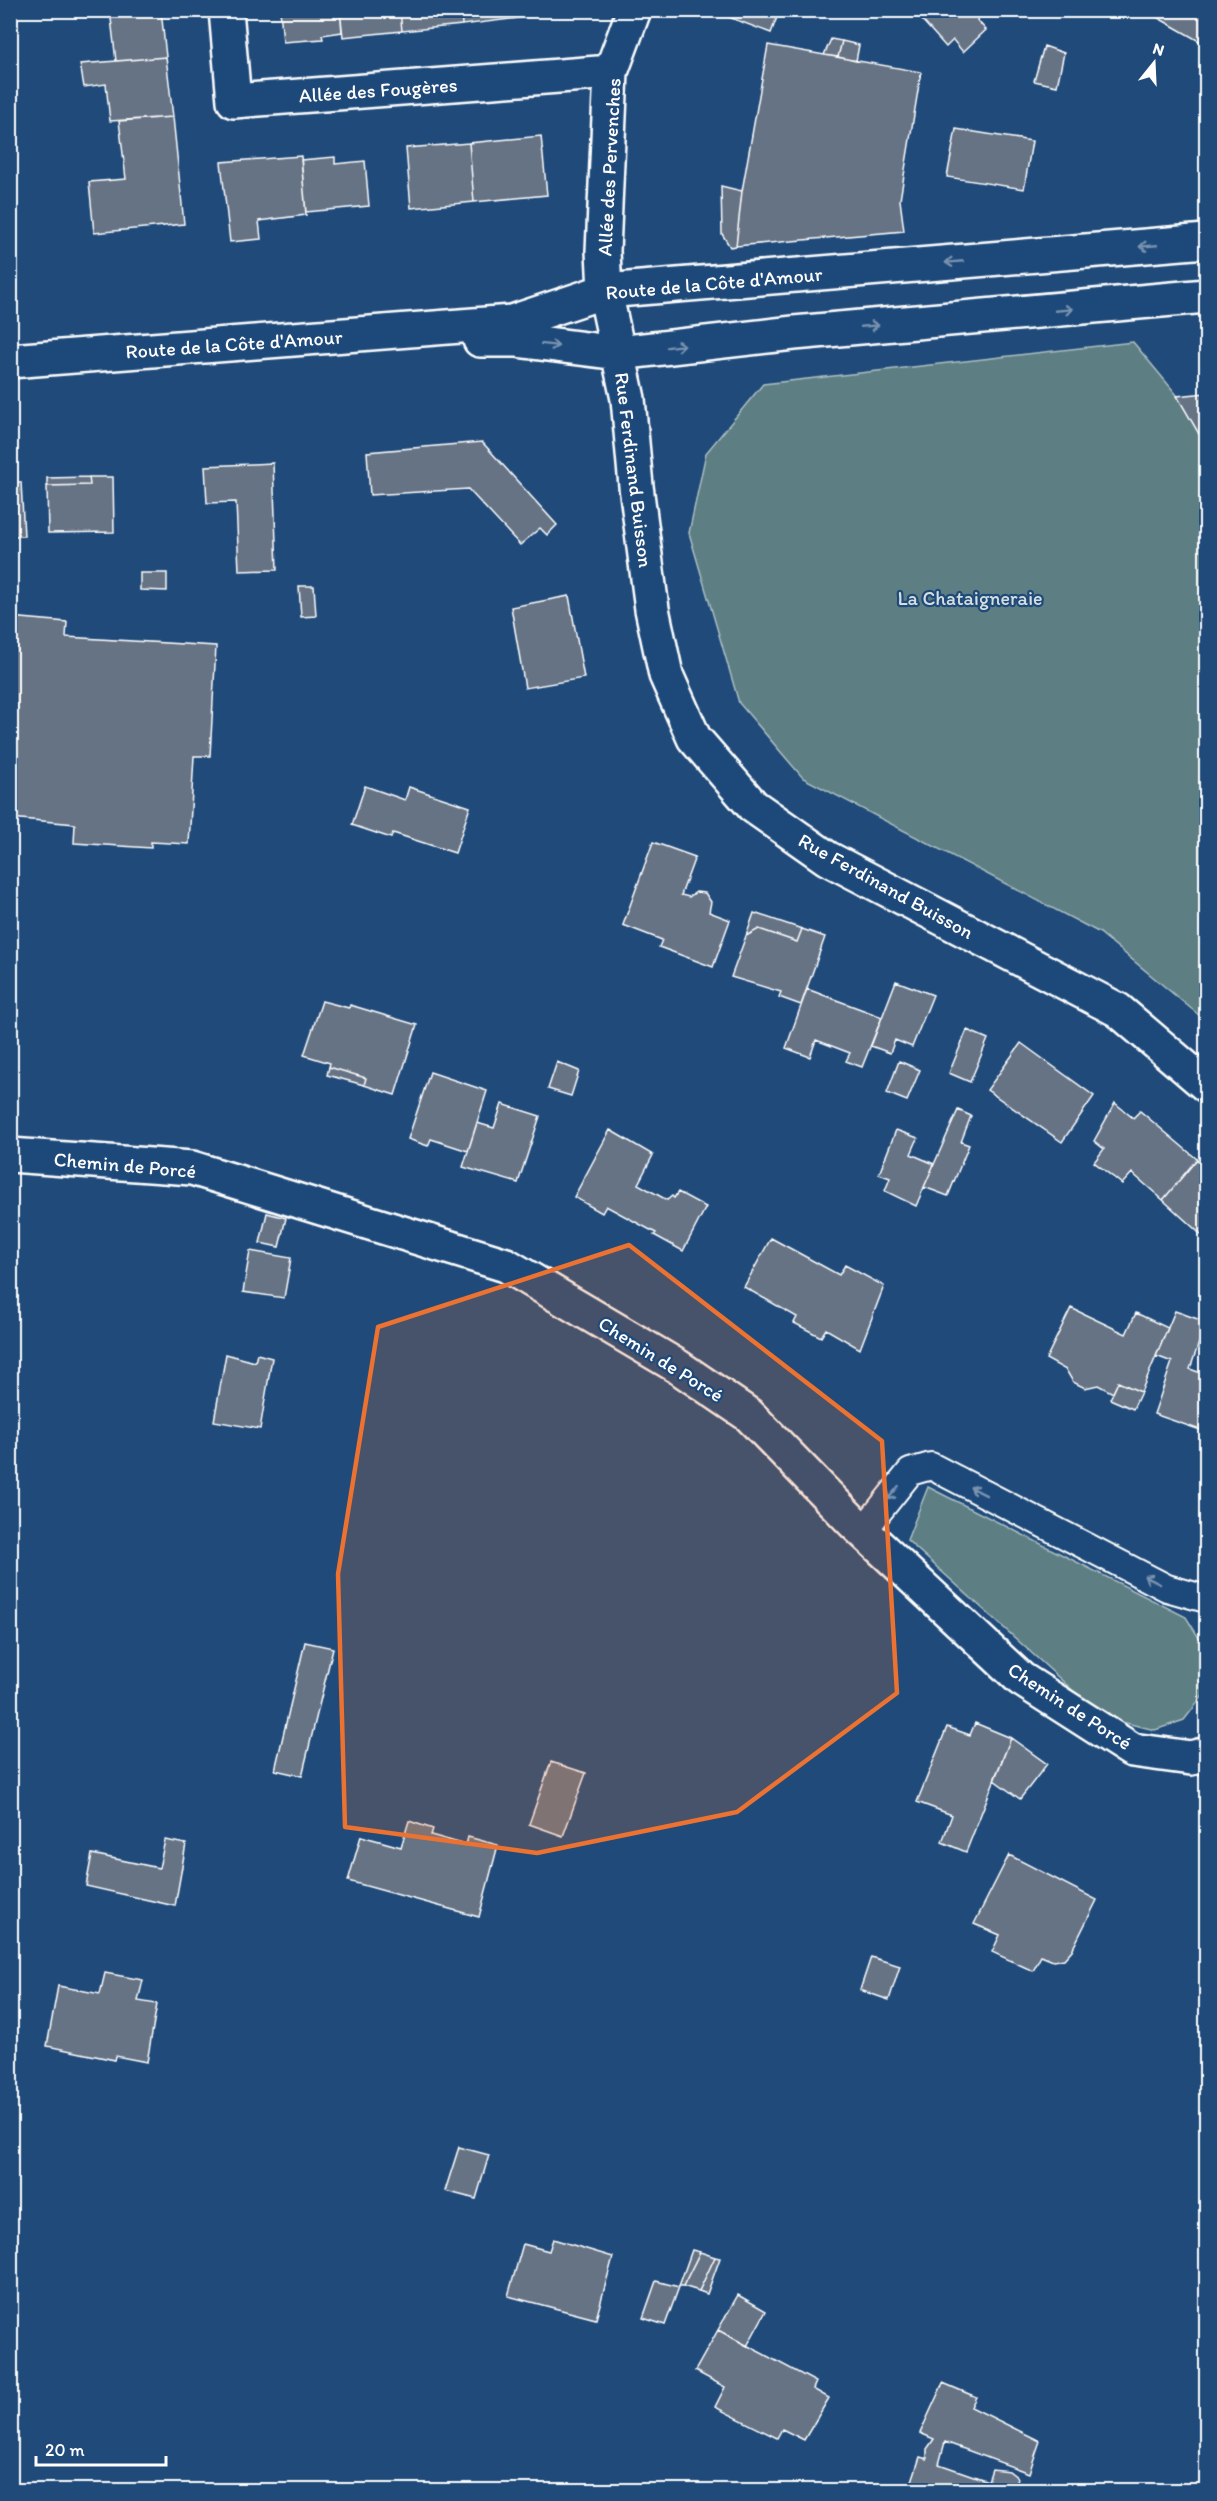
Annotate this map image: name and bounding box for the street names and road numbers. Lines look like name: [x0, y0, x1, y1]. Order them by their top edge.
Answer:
street label: Allée des Fougères: [298, 72, 458, 108]
street label: Allée des Pervenches: [592, 77, 626, 257]
street label: Route de la Côte d'Amour: [605, 262, 823, 304]
street label: Route de la Côte d'Amour: [125, 324, 343, 364]
street label: Rue Ferdinand Buisson: [610, 371, 658, 569]
street label: Rue Ferdinand Buisson: [794, 828, 978, 944]
street label: Chemin de Porcé: [53, 1147, 197, 1183]
street label: Chemin de Porcé: [594, 1311, 728, 1407]
street label: Chemin de Porcé: [1004, 1657, 1136, 1755]

